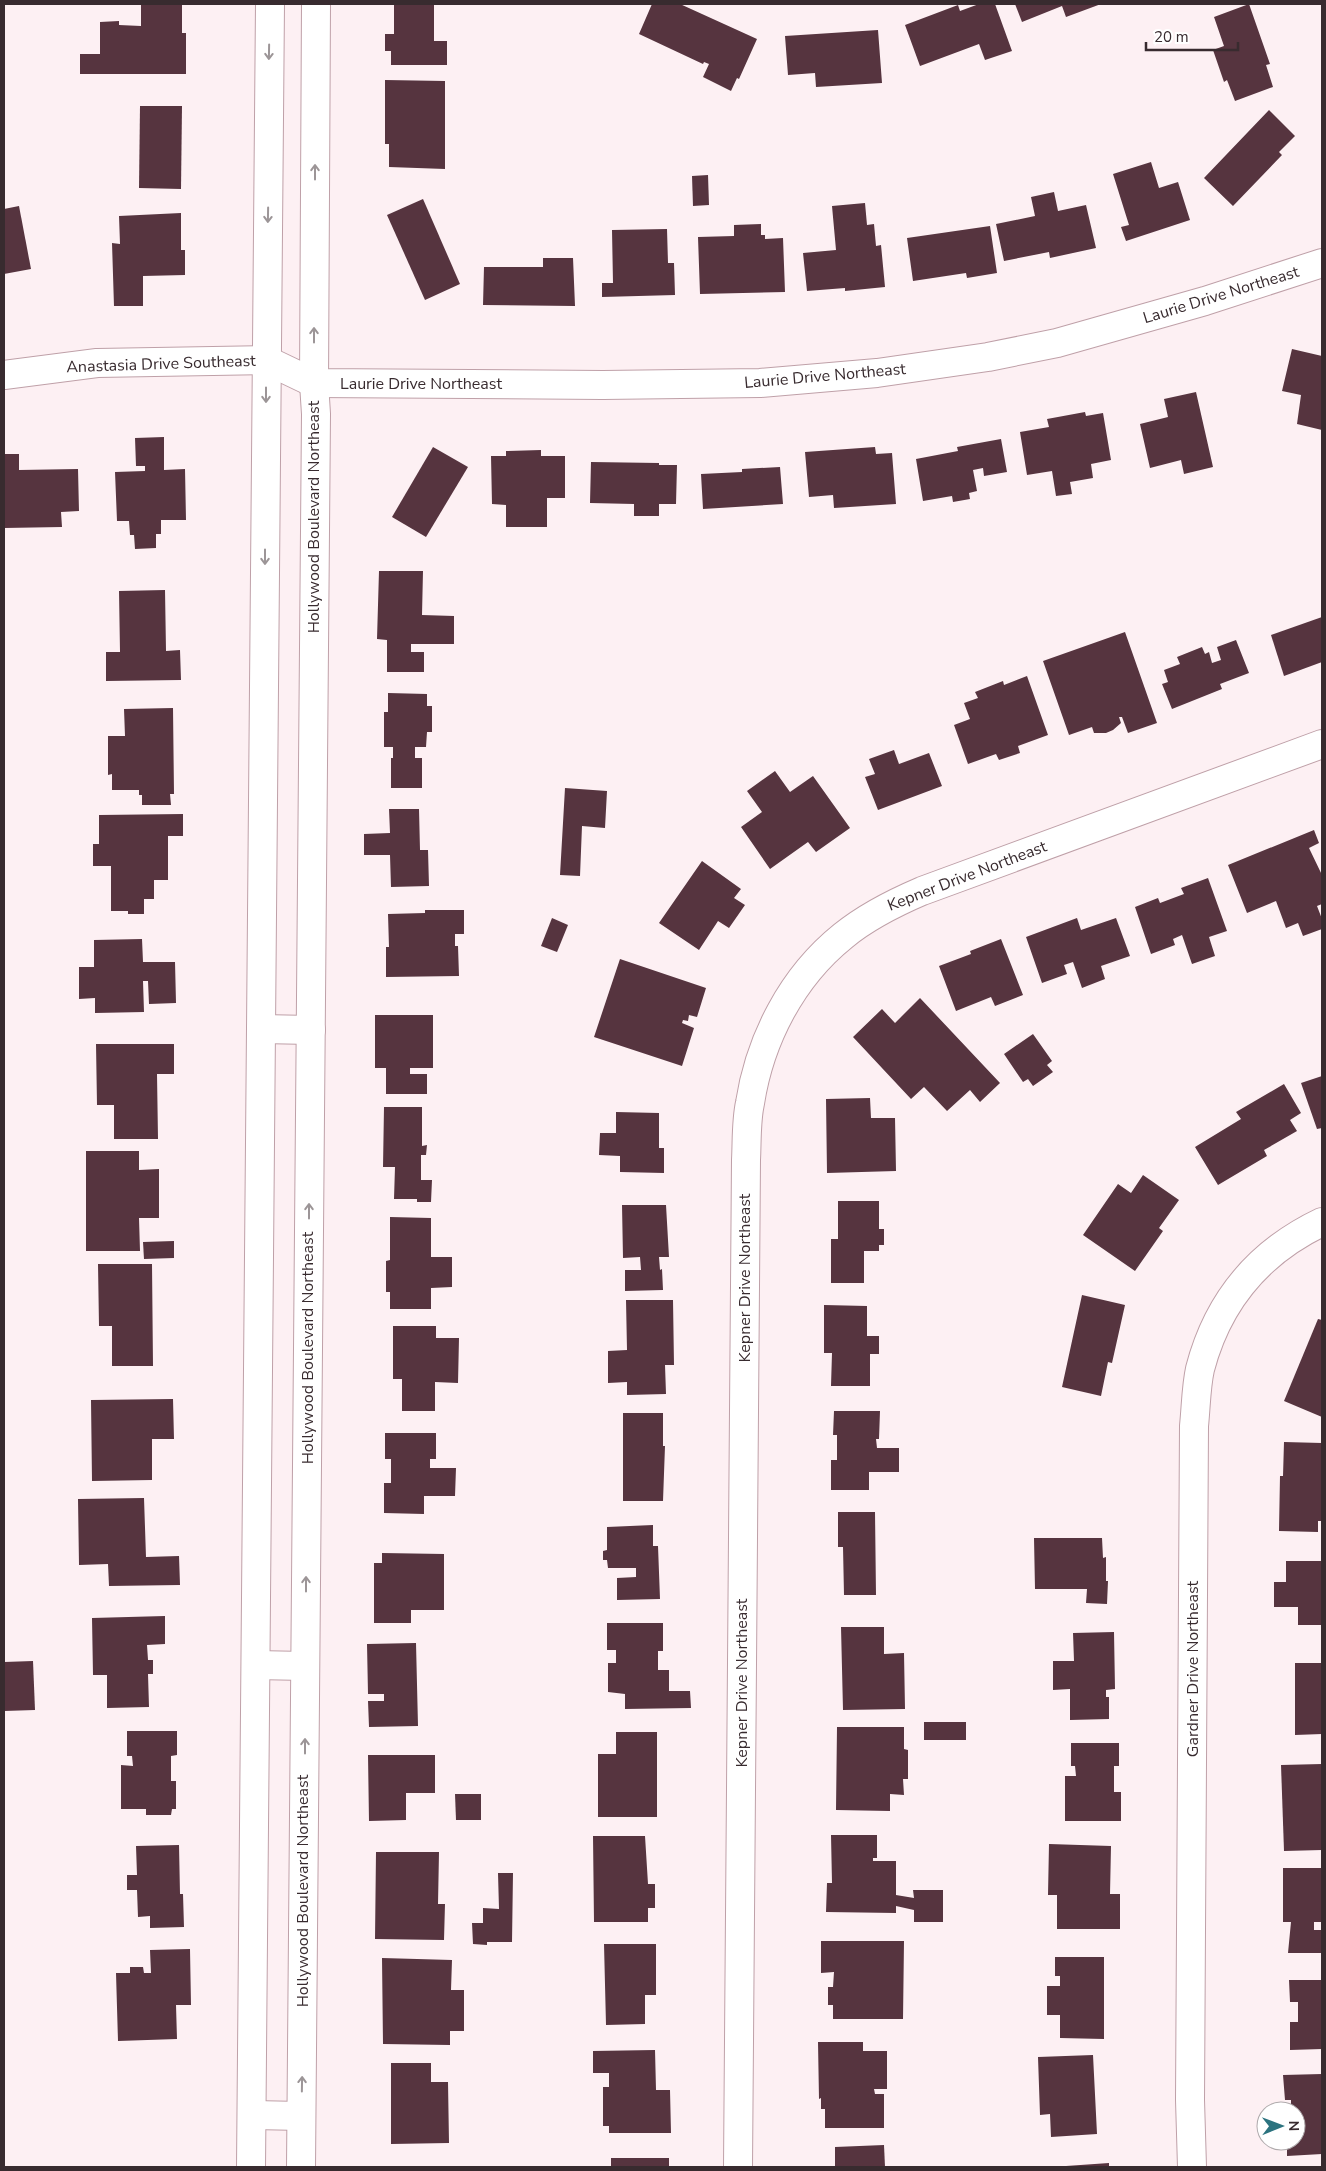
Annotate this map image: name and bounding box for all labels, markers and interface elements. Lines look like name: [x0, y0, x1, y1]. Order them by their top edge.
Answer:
scale bar: [1146, 20, 1238, 52]
text: 20 m: [1154, 27, 1189, 47]
one-way arrow: [264, 44, 274, 60]
one-way arrow: [310, 164, 320, 180]
one-way arrow: [263, 206, 273, 223]
street label: Laurie Drive Northeast: [1140, 261, 1302, 329]
one-way arrow: [309, 327, 319, 343]
street label: Anastasia Drive Southeast: [66, 350, 257, 378]
street label: Laurie Drive Northeast: [743, 358, 907, 394]
street label: Laurie Drive Northeast: [340, 373, 502, 395]
one-way arrow: [261, 386, 271, 403]
street label: Hollywood Boulevard Northeast: [303, 400, 325, 633]
one-way arrow: [260, 549, 270, 565]
street label: Kepner Drive Northeast: [884, 835, 1050, 917]
street label: Kepner Drive Northeast: [734, 1193, 756, 1362]
one-way arrow: [304, 1203, 314, 1220]
street label: Hollywood Boulevard Northeast: [297, 1231, 319, 1464]
one-way arrow: [301, 1576, 311, 1592]
street label: Gardner Drive Northeast: [1182, 1580, 1204, 1757]
street label: Kepner Drive Northeast: [731, 1598, 753, 1767]
one-way arrow: [300, 1738, 310, 1754]
street label: Hollywood Boulevard Northeast: [292, 1774, 314, 2007]
one-way arrow: [297, 2076, 307, 2092]
north arrow: [1256, 2101, 1306, 2151]
text: N: [1284, 2120, 1303, 2131]

